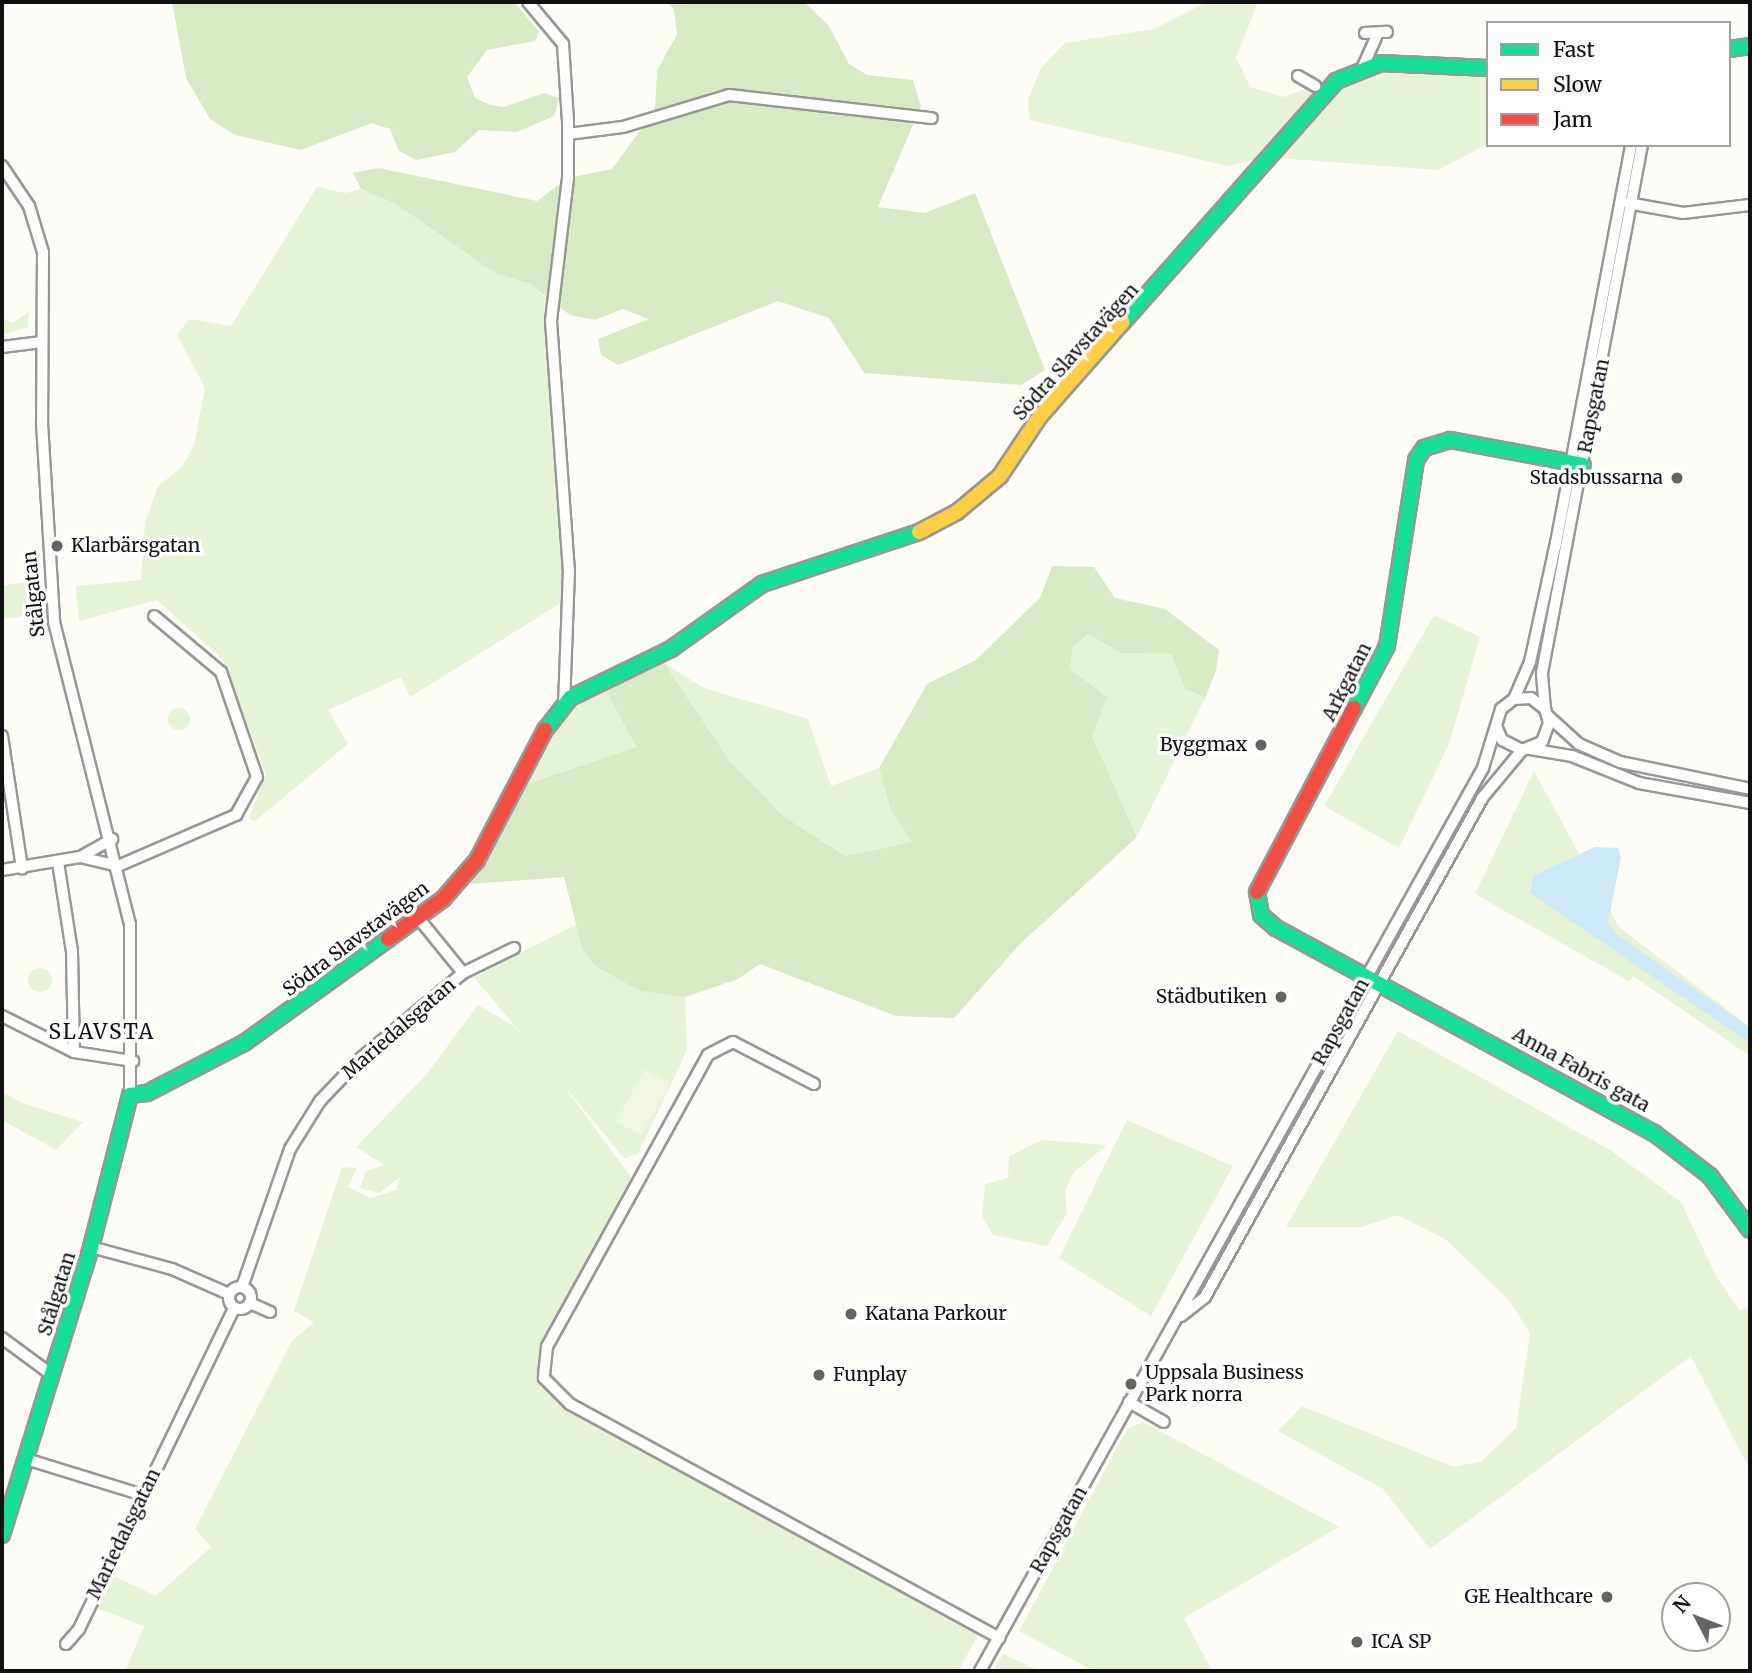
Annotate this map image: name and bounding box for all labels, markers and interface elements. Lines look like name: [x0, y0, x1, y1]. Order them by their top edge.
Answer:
legend: [1486, 21, 1731, 147]
text: Fast: [1553, 36, 1595, 63]
text: Slow: [1553, 71, 1602, 98]
text: Jam: [1553, 106, 1592, 133]
street label: Södra Slavstavägen: [1008, 279, 1144, 425]
street label: Rapsgatan: [1574, 357, 1614, 455]
place label: Stadsbussarna: [1530, 467, 1663, 489]
marker: Stadsbussarna: [1669, 470, 1685, 486]
place label: Klarbärsgatan: [71, 535, 200, 557]
marker: Klarbärsgatan: [49, 538, 65, 554]
street label: Stålgatan: [18, 550, 50, 638]
street label: Arkgatan: [1318, 639, 1376, 725]
place label: Byggmax: [1160, 734, 1247, 756]
marker: Byggmax: [1253, 737, 1269, 753]
street label: Södra Slavstavägen: [279, 877, 433, 1001]
street label: Mariedalsgatan: [338, 974, 460, 1084]
street label: Rapsgatan: [1308, 975, 1374, 1069]
place label: Städbutiken: [1156, 986, 1267, 1008]
marker: Städbutiken: [1273, 989, 1289, 1005]
district label: SLAVSTA: [49, 1019, 155, 1045]
street label: Anna Fabris gata: [1508, 1023, 1654, 1117]
street label: Stålgatan: [33, 1249, 81, 1339]
place label: Katana Parkour: [865, 1303, 1007, 1325]
marker: Katana Parkour: [843, 1306, 859, 1322]
place label: Uppsala Business Park norra: [1145, 1362, 1304, 1406]
place label: Funplay: [833, 1364, 907, 1386]
marker: Funplay: [811, 1367, 827, 1383]
marker: Uppsala Business Park norra: [1123, 1376, 1139, 1392]
street label: Mariedalsgatan: [82, 1465, 166, 1603]
street label: Rapsgatan: [1026, 1483, 1092, 1577]
north arrow: [1661, 1582, 1731, 1652]
place label: GE Healthcare: [1464, 1586, 1593, 1608]
marker: GE Healthcare: [1599, 1589, 1615, 1605]
text: N: [1668, 1591, 1696, 1618]
place label: ICA SP: [1371, 1631, 1431, 1653]
marker: ICA SP: [1349, 1634, 1365, 1650]

